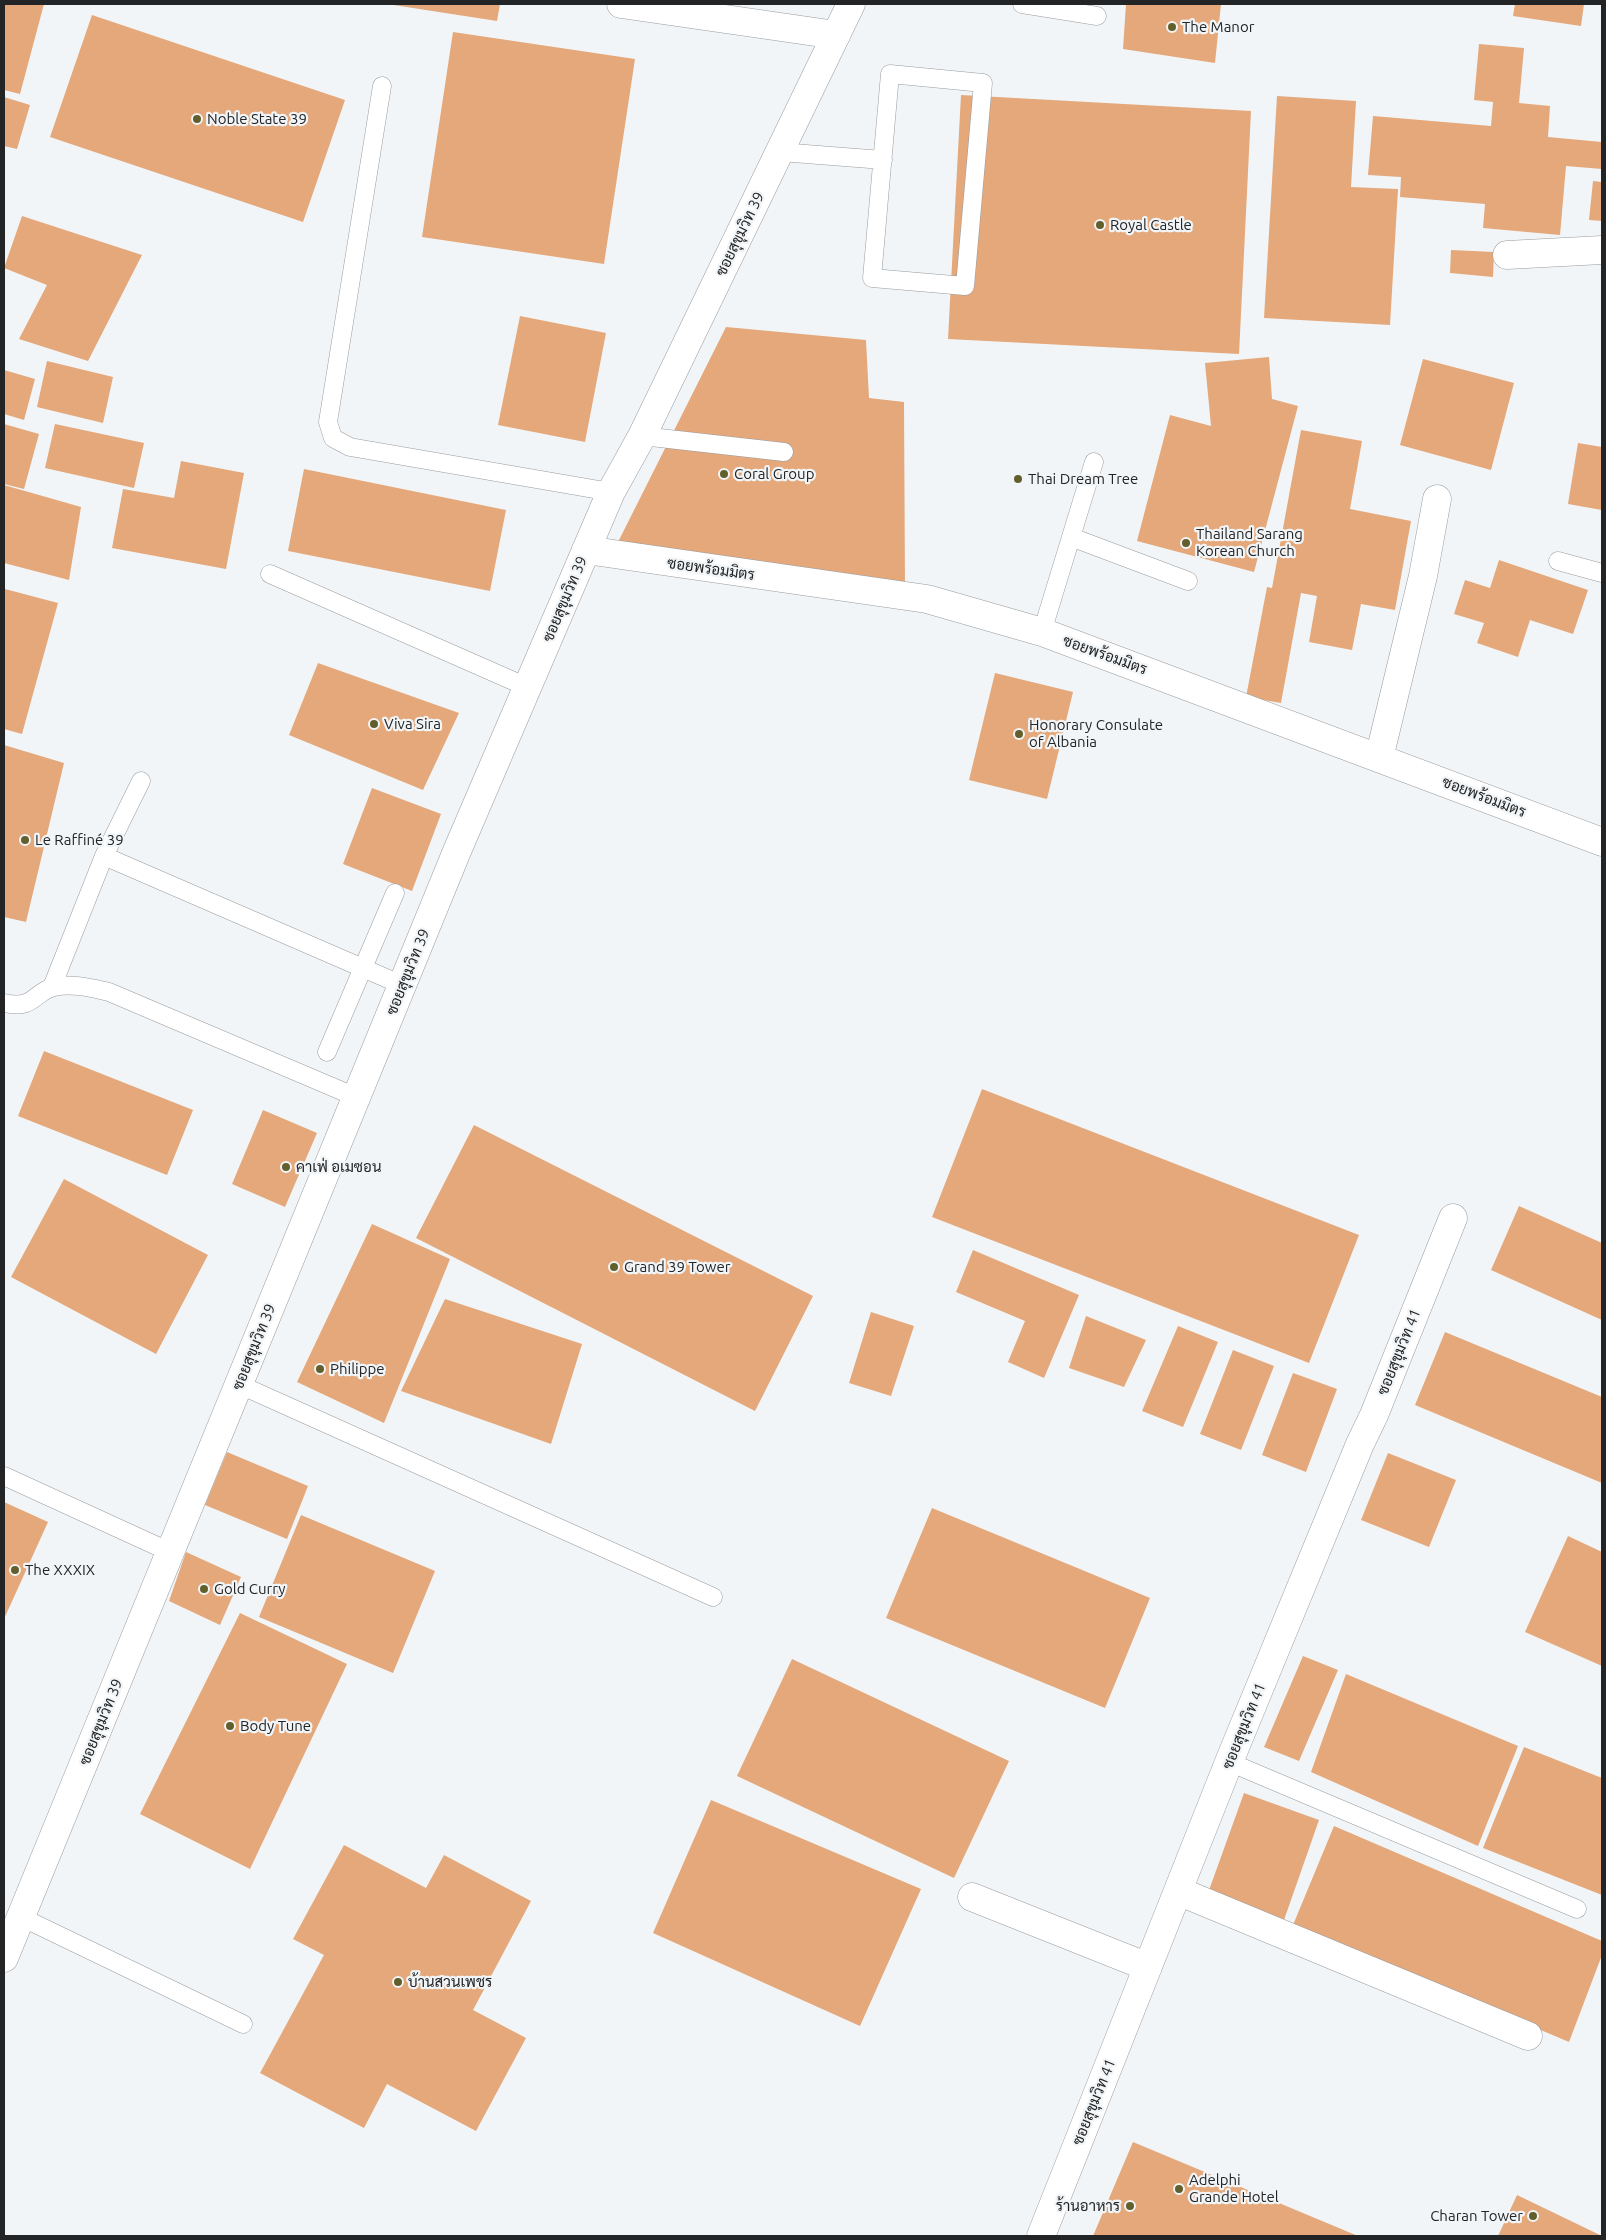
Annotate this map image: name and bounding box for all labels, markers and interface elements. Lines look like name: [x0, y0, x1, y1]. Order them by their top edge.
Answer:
place label: The Manor: [1182, 18, 1254, 36]
marker: The Manor: [1166, 21, 1178, 33]
place label: Noble State 39: [207, 110, 307, 128]
marker: Noble State 39: [191, 113, 203, 125]
street label: ซอยสุขุมวิท 39: [712, 189, 768, 279]
place label: Royal Castle: [1110, 216, 1192, 234]
marker: Royal Castle: [1094, 219, 1106, 231]
place label: Coral Group: [734, 465, 814, 483]
marker: Coral Group: [718, 468, 730, 480]
place label: Thai Dream Tree: [1028, 470, 1138, 488]
marker: Thai Dream Tree: [1012, 473, 1024, 485]
place label: Thailand Sarang Korean Church: [1196, 525, 1303, 560]
marker: Thailand Sarang Korean Church: [1180, 537, 1192, 549]
street label: ซอยสุขุมวิท 39: [539, 553, 591, 645]
street label: ซอยพร้อมมิตร: [666, 554, 756, 584]
street label: ซอยพร้อมมิตร: [1060, 631, 1150, 679]
place label: Viva Sira: [384, 715, 441, 733]
place label: Honorary Consulate of Albania: [1029, 716, 1163, 751]
marker: Viva Sira: [368, 718, 380, 730]
marker: Honorary Consulate of Albania: [1013, 728, 1025, 740]
street label: ซอยพร้อมมิตร: [1440, 773, 1528, 821]
place label: Le Raffiné 39: [35, 831, 124, 849]
marker: Le Raffiné 39: [19, 834, 31, 846]
street label: ซอยสุขุมวิท 39: [383, 926, 433, 1018]
place label: คาเฟ่ อเมซอน: [296, 1158, 381, 1176]
marker: คาเฟ่ อเมซอน: [280, 1161, 292, 1173]
place label: Grand 39 Tower: [624, 1258, 730, 1276]
marker: Grand 39 Tower: [608, 1261, 620, 1273]
street label: ซอยสุขุมวิท 39: [229, 1301, 279, 1393]
street label: ซอยสุขุมวิท 41: [1374, 1306, 1424, 1398]
place label: Philippe: [330, 1360, 385, 1378]
marker: Philippe: [314, 1363, 326, 1375]
place label: The XXXIX: [25, 1561, 95, 1579]
marker: The XXXIX: [9, 1564, 21, 1576]
place label: Gold Curry: [214, 1580, 285, 1598]
marker: Gold Curry: [198, 1583, 210, 1595]
street label: ซอยสุขุมวิท 39: [76, 1676, 126, 1768]
street label: ซอยสุขุมวิท 41: [1219, 1680, 1269, 1772]
place label: Body Tune: [240, 1717, 311, 1735]
marker: Body Tune: [224, 1720, 236, 1732]
place label: บ้านสวนเพชร: [408, 1973, 492, 1991]
marker: บ้านสวนเพชร: [392, 1976, 404, 1988]
street label: ซอยสุขุมวิท 41: [1069, 2056, 1119, 2148]
place label: Adelphi Grande Hotel: [1189, 2171, 1279, 2206]
marker: Adelphi Grande Hotel: [1173, 2183, 1185, 2195]
place label: ร้านอาหาร: [1056, 2197, 1120, 2215]
marker: ร้านอาหาร: [1124, 2200, 1136, 2212]
place label: Charan Tower: [1430, 2207, 1523, 2225]
marker: Charan Tower: [1527, 2210, 1539, 2222]

